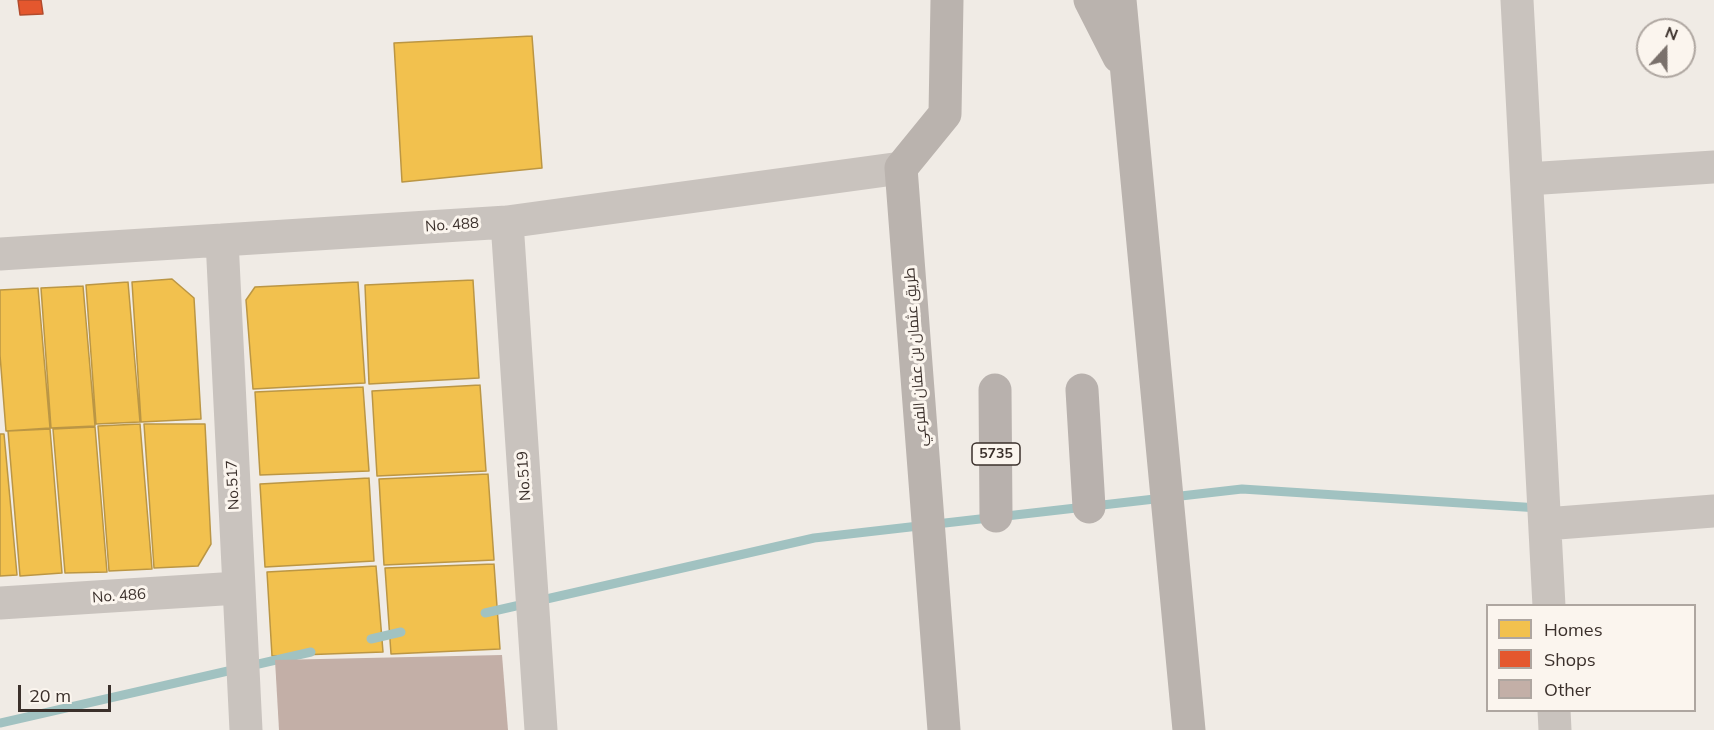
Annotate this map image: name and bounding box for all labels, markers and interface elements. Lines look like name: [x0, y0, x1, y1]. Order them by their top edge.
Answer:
north arrow: [1636, 18, 1696, 78]
text: N: [1663, 22, 1681, 45]
street label: No. 488: [425, 214, 479, 236]
street label: طريق عثمان بن عفان الفرعي: [901, 267, 931, 447]
road number: 5735: [972, 443, 1020, 465]
street label: No.519: [513, 451, 535, 501]
street label: No.517: [223, 460, 243, 510]
street label: No. 486: [92, 585, 146, 607]
legend: [1486, 604, 1696, 712]
text: Homes: [1544, 618, 1603, 641]
text: Shops: [1544, 648, 1596, 671]
scale bar: [21, 673, 114, 711]
text: Other: [1544, 678, 1591, 701]
text: 20 m: [29, 684, 71, 707]

